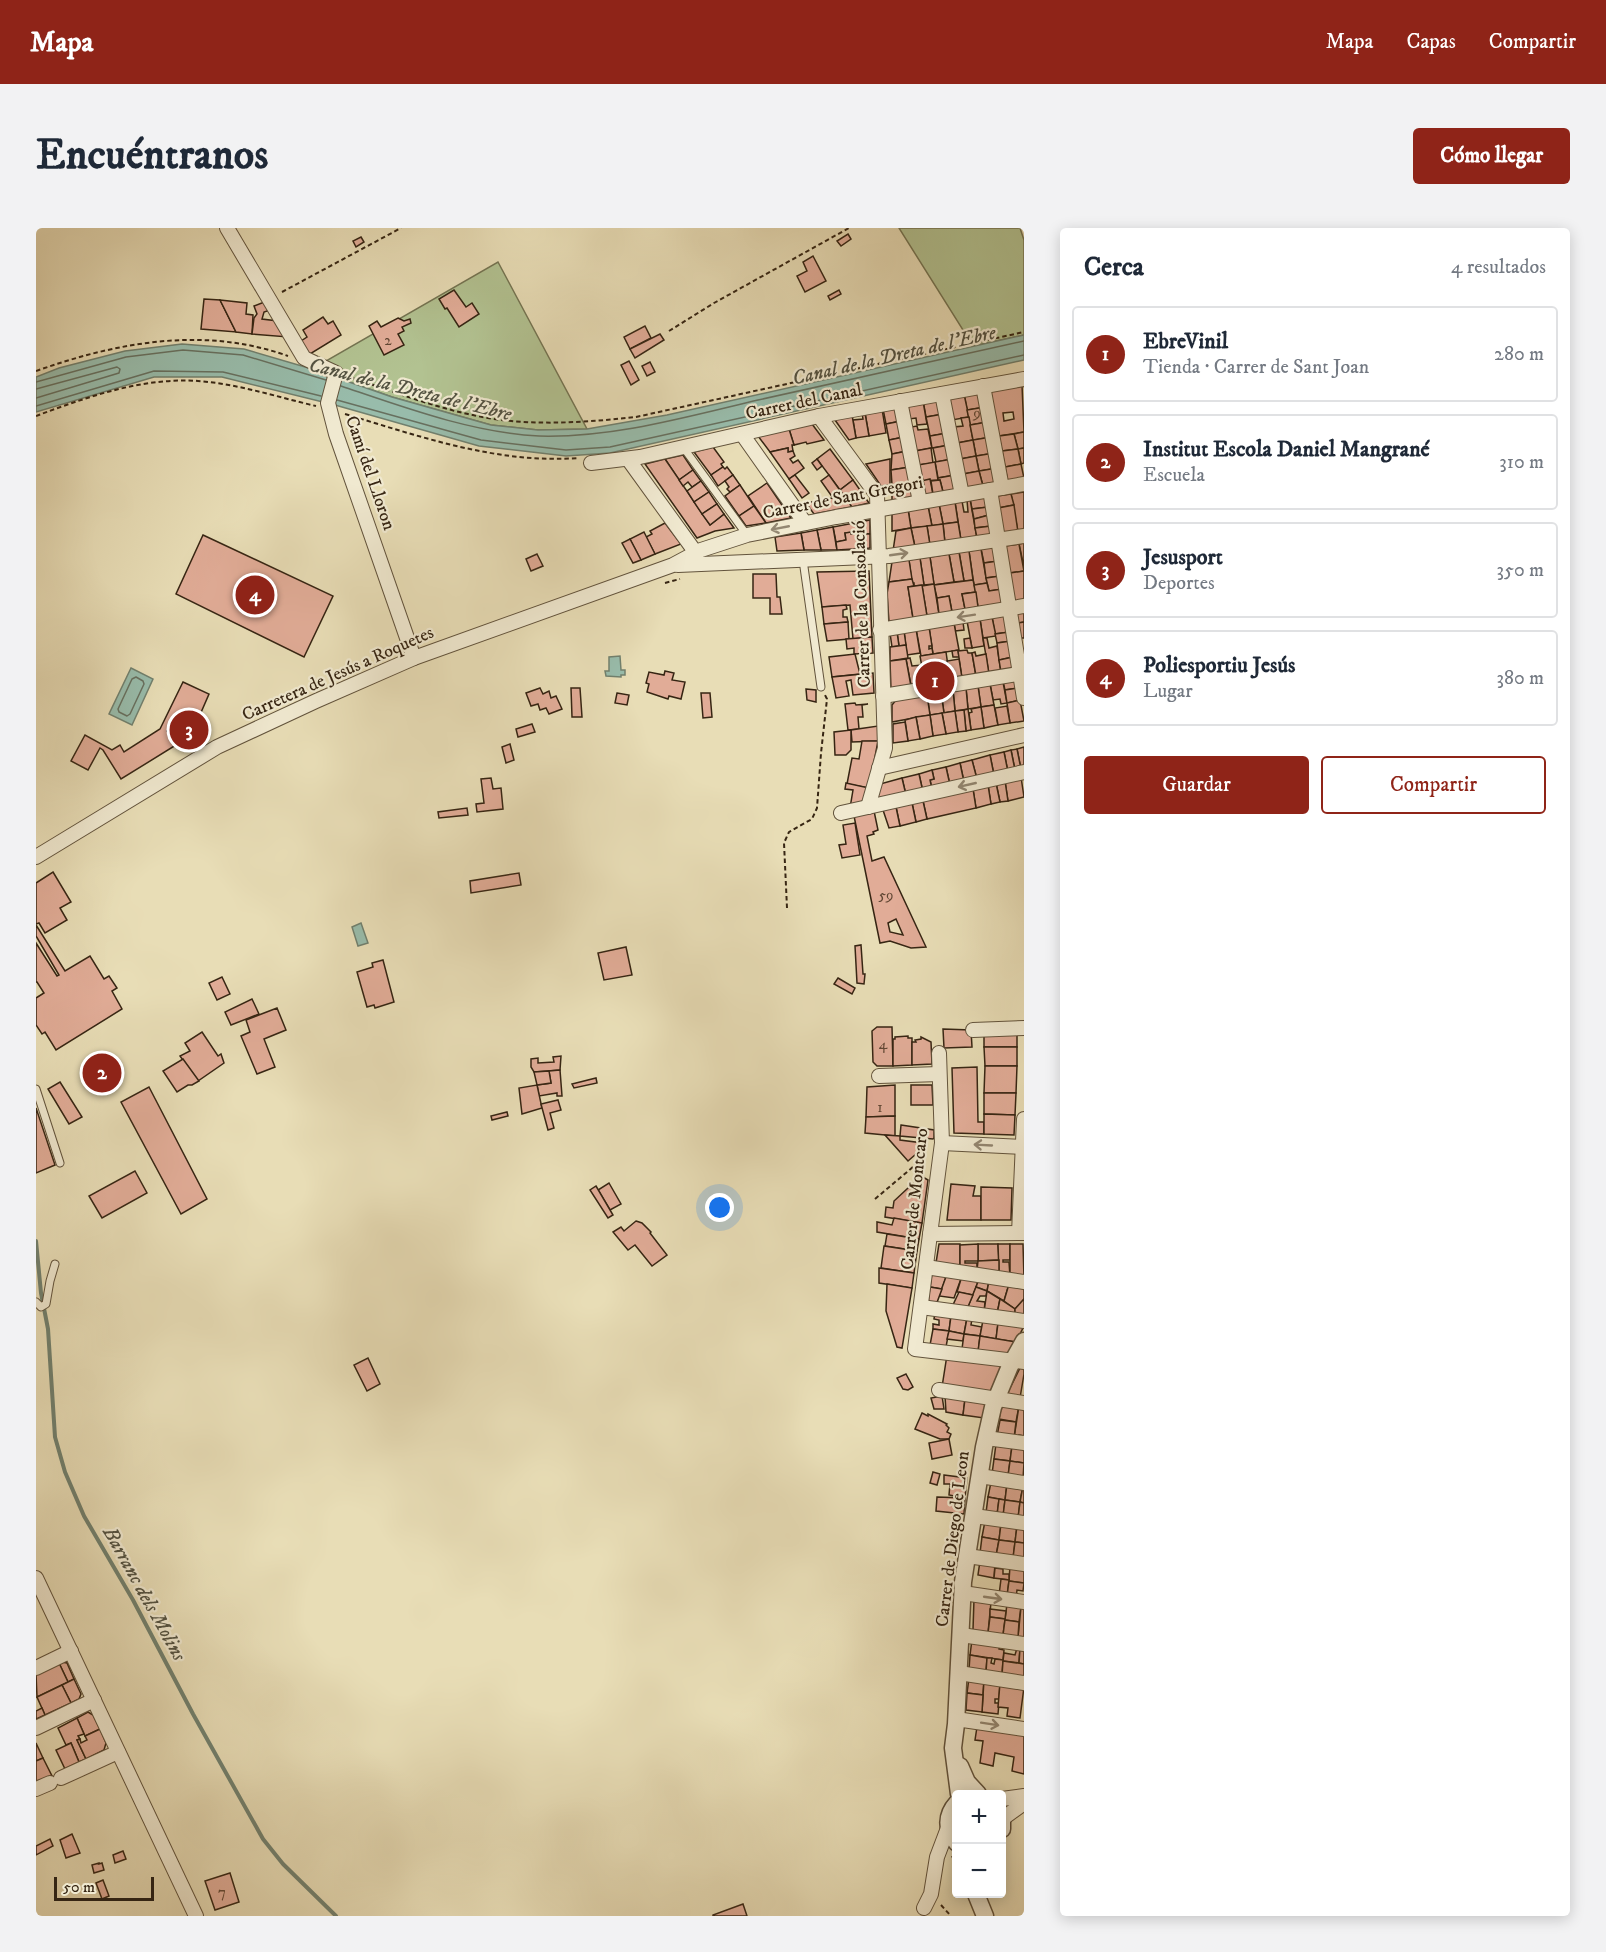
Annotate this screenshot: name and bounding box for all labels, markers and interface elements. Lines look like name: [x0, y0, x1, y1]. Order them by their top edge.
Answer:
text: Mapa: [30, 25, 93, 60]
text: Mapa: [1326, 29, 1373, 55]
text: Capas: [1406, 29, 1456, 55]
text: Compartir: [1489, 29, 1576, 55]
button: Cómo llegar: [1413, 128, 1570, 184]
text: Encuéntranos: [36, 130, 268, 182]
text: Cerca: [1084, 251, 1144, 284]
text: 4 resultados: [1451, 255, 1546, 280]
water label: Canal de la Dreta de l'Ebre: [790, 320, 999, 392]
text: EbreVinil: [1143, 328, 1228, 355]
house number: 2: [384, 331, 392, 350]
text: 1: [1102, 342, 1109, 367]
text: 280 m: [1494, 342, 1544, 367]
water label: Canal de la Dreta de l'Ebre: [306, 353, 515, 428]
text: Tienda · Carrer de Sant Joan: [1143, 355, 1369, 380]
street label: Carrer del Canal: [744, 379, 865, 425]
house number: 9: [972, 404, 981, 423]
street label: Camí del Lloron: [340, 413, 400, 534]
text: Institut Escola Daniel Mangrané: [1143, 436, 1430, 463]
text: 2: [1101, 450, 1110, 475]
text: 310 m: [1499, 450, 1544, 475]
text: Escuela: [1143, 463, 1205, 488]
street label: Carrer de Sant Gregori: [761, 472, 925, 524]
street label: Carrer de la Consolació: [848, 520, 876, 688]
one-way arrow: [771, 523, 791, 534]
text: Jesusport: [1143, 544, 1223, 571]
one-way arrow: [889, 549, 909, 560]
text: 3: [1102, 558, 1109, 583]
text: 350 m: [1497, 558, 1544, 583]
text: Deportes: [1143, 571, 1215, 596]
pin: 4: [236, 572, 274, 617]
one-way arrow: [957, 611, 977, 622]
street label: Carretera de Jesús a Roquetes: [239, 622, 437, 726]
text: Poliesportiu Jesús: [1143, 652, 1295, 679]
pin: 1: [916, 658, 954, 704]
text: 4: [1100, 666, 1111, 691]
text: 380 m: [1496, 666, 1544, 691]
text: Lugar: [1143, 679, 1193, 704]
pin: 3: [170, 708, 208, 752]
button: Guardar: [1084, 756, 1309, 814]
button: Compartir: [1321, 756, 1546, 814]
one-way arrow: [958, 779, 977, 791]
house number: 59: [879, 886, 893, 905]
house number: 4: [879, 1035, 888, 1054]
pin: 2: [82, 1050, 122, 1096]
house number: 1: [877, 1098, 883, 1117]
street label: Carrer de Montcaro: [897, 1127, 933, 1271]
one-way arrow: [973, 1139, 993, 1150]
your location: [705, 1193, 734, 1222]
street label: Carrer de Diego de Leon: [931, 1449, 975, 1628]
water label: Barranc dels Molins: [96, 1522, 192, 1666]
one-way arrow: [983, 1592, 1003, 1603]
one-way arrow: [980, 1718, 1000, 1729]
map controls: [952, 1790, 1006, 1898]
button: +: [952, 1790, 1006, 1844]
button: −: [952, 1844, 1006, 1898]
scale bar: [54, 1874, 154, 1902]
text: 50 m: [63, 1877, 95, 1897]
house number: 7: [218, 1883, 226, 1902]

